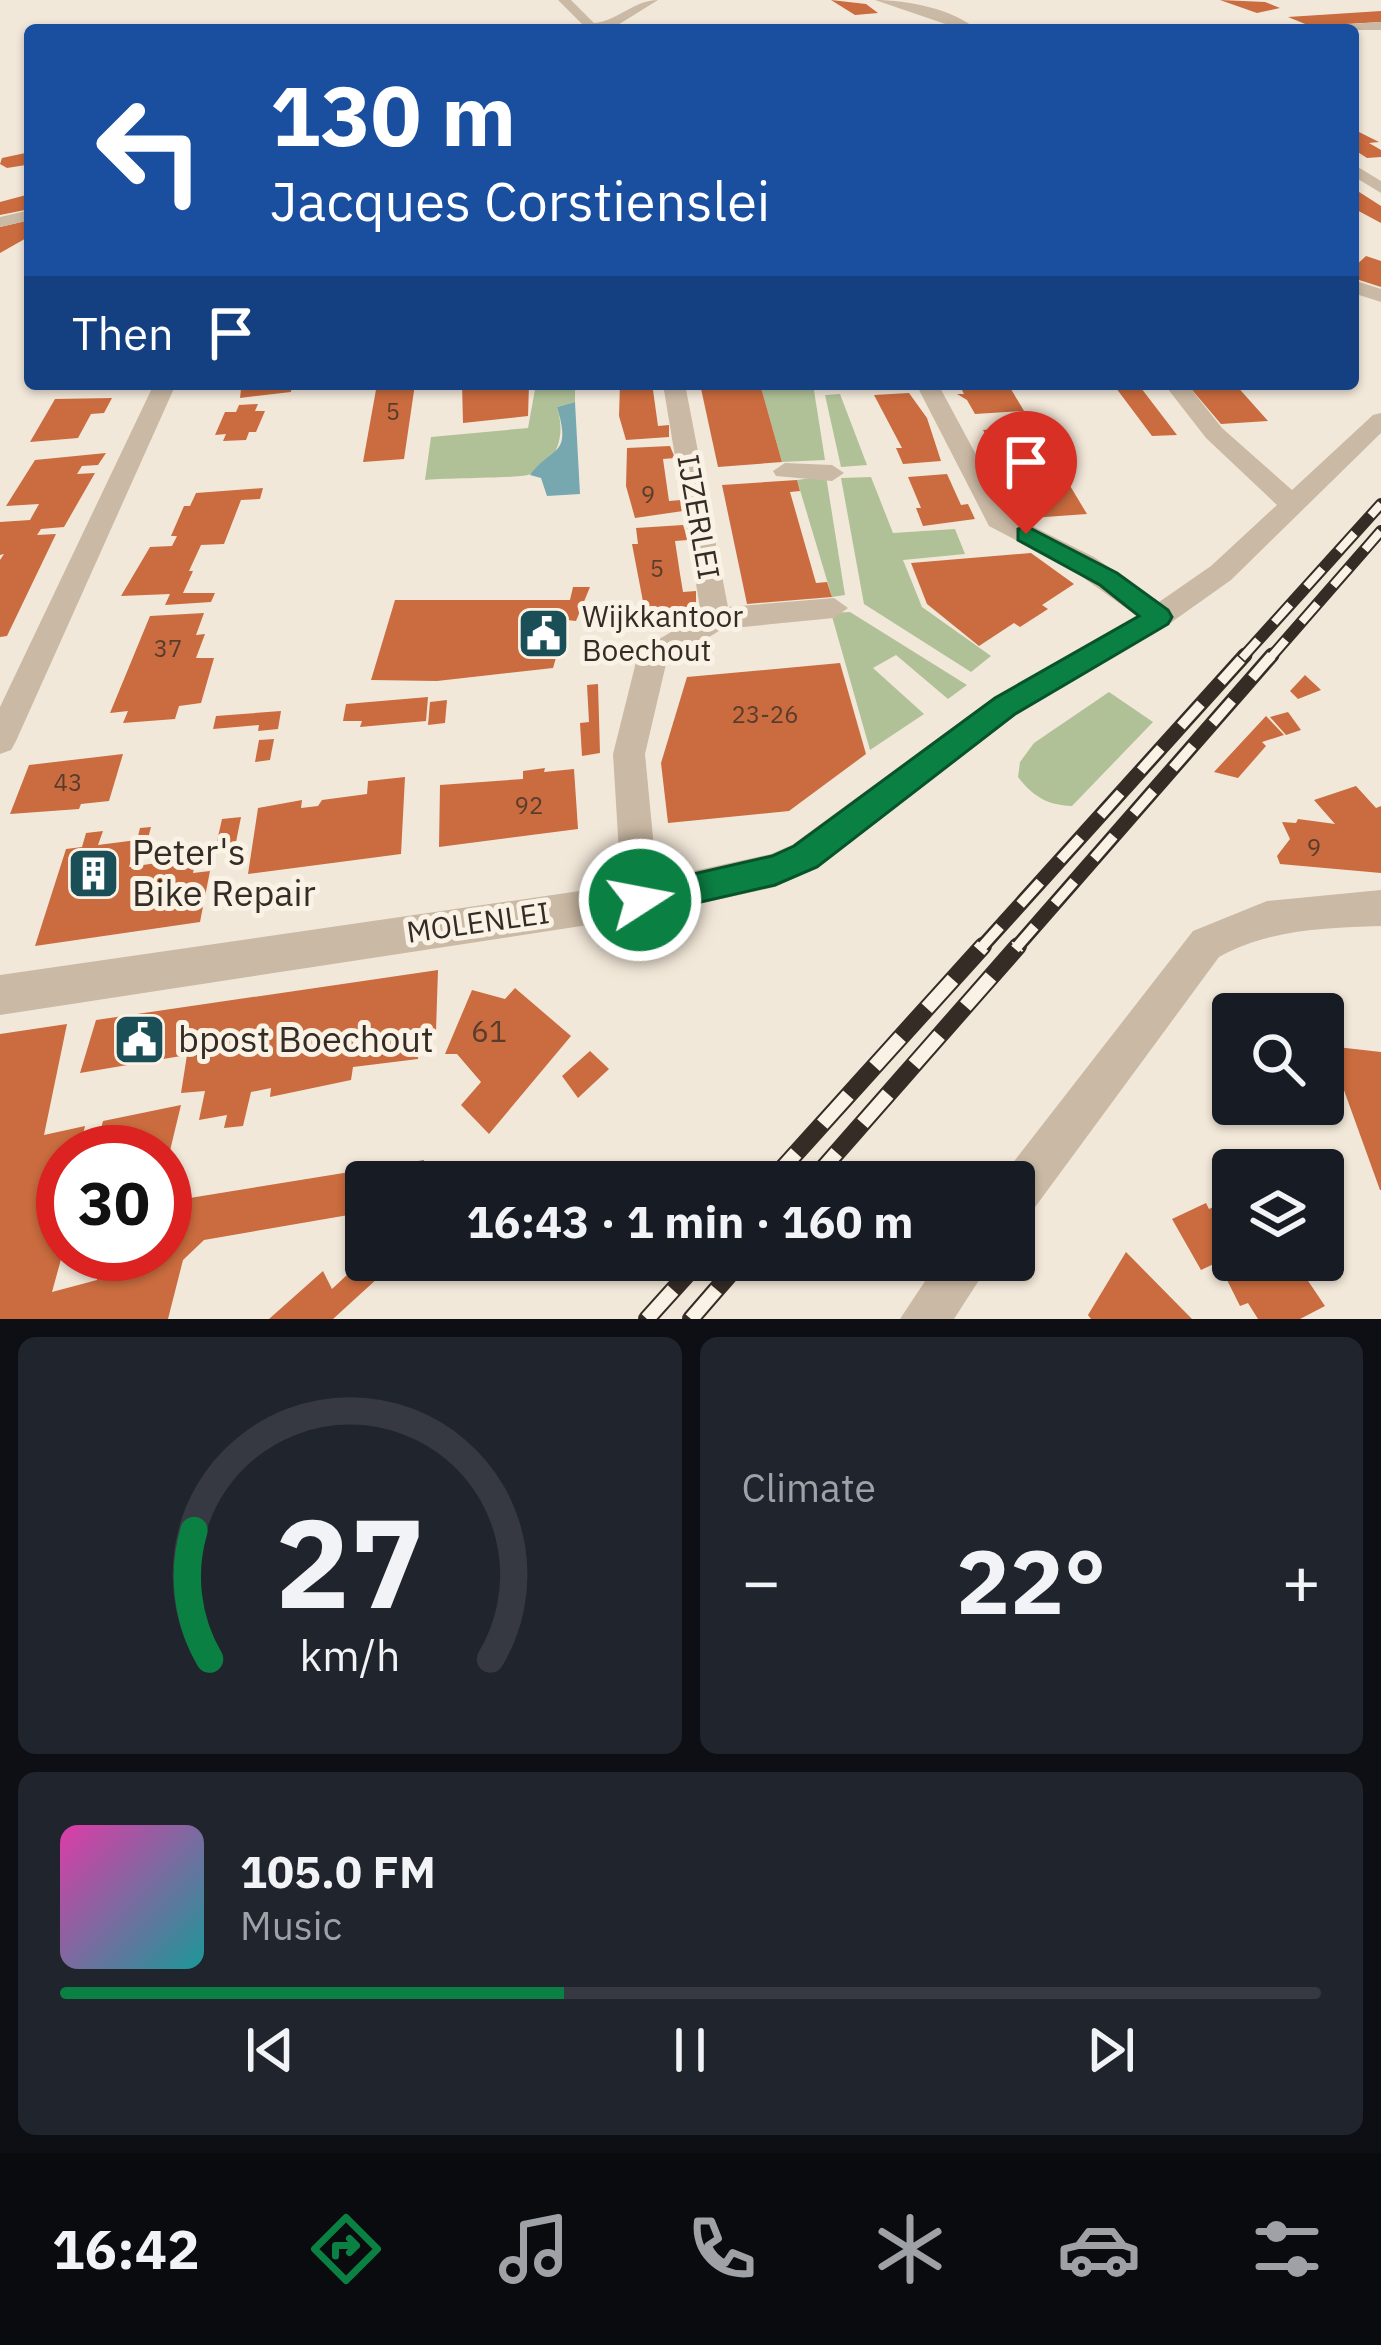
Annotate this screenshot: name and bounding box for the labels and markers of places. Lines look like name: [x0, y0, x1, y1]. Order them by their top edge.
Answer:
pin: [975, 411, 1077, 534]
place label: Wijkkantoor Boechout: [582, 596, 743, 669]
public building icon: Wijkkantoor Boechout: [515, 606, 571, 662]
place label: Peter's Bike Repair: [132, 828, 316, 916]
building icon: Peter's Bike Repair: [65, 845, 121, 901]
public building icon: bpost Boechout: [111, 1011, 167, 1067]
place label: bpost Boechout: [178, 1015, 434, 1062]

